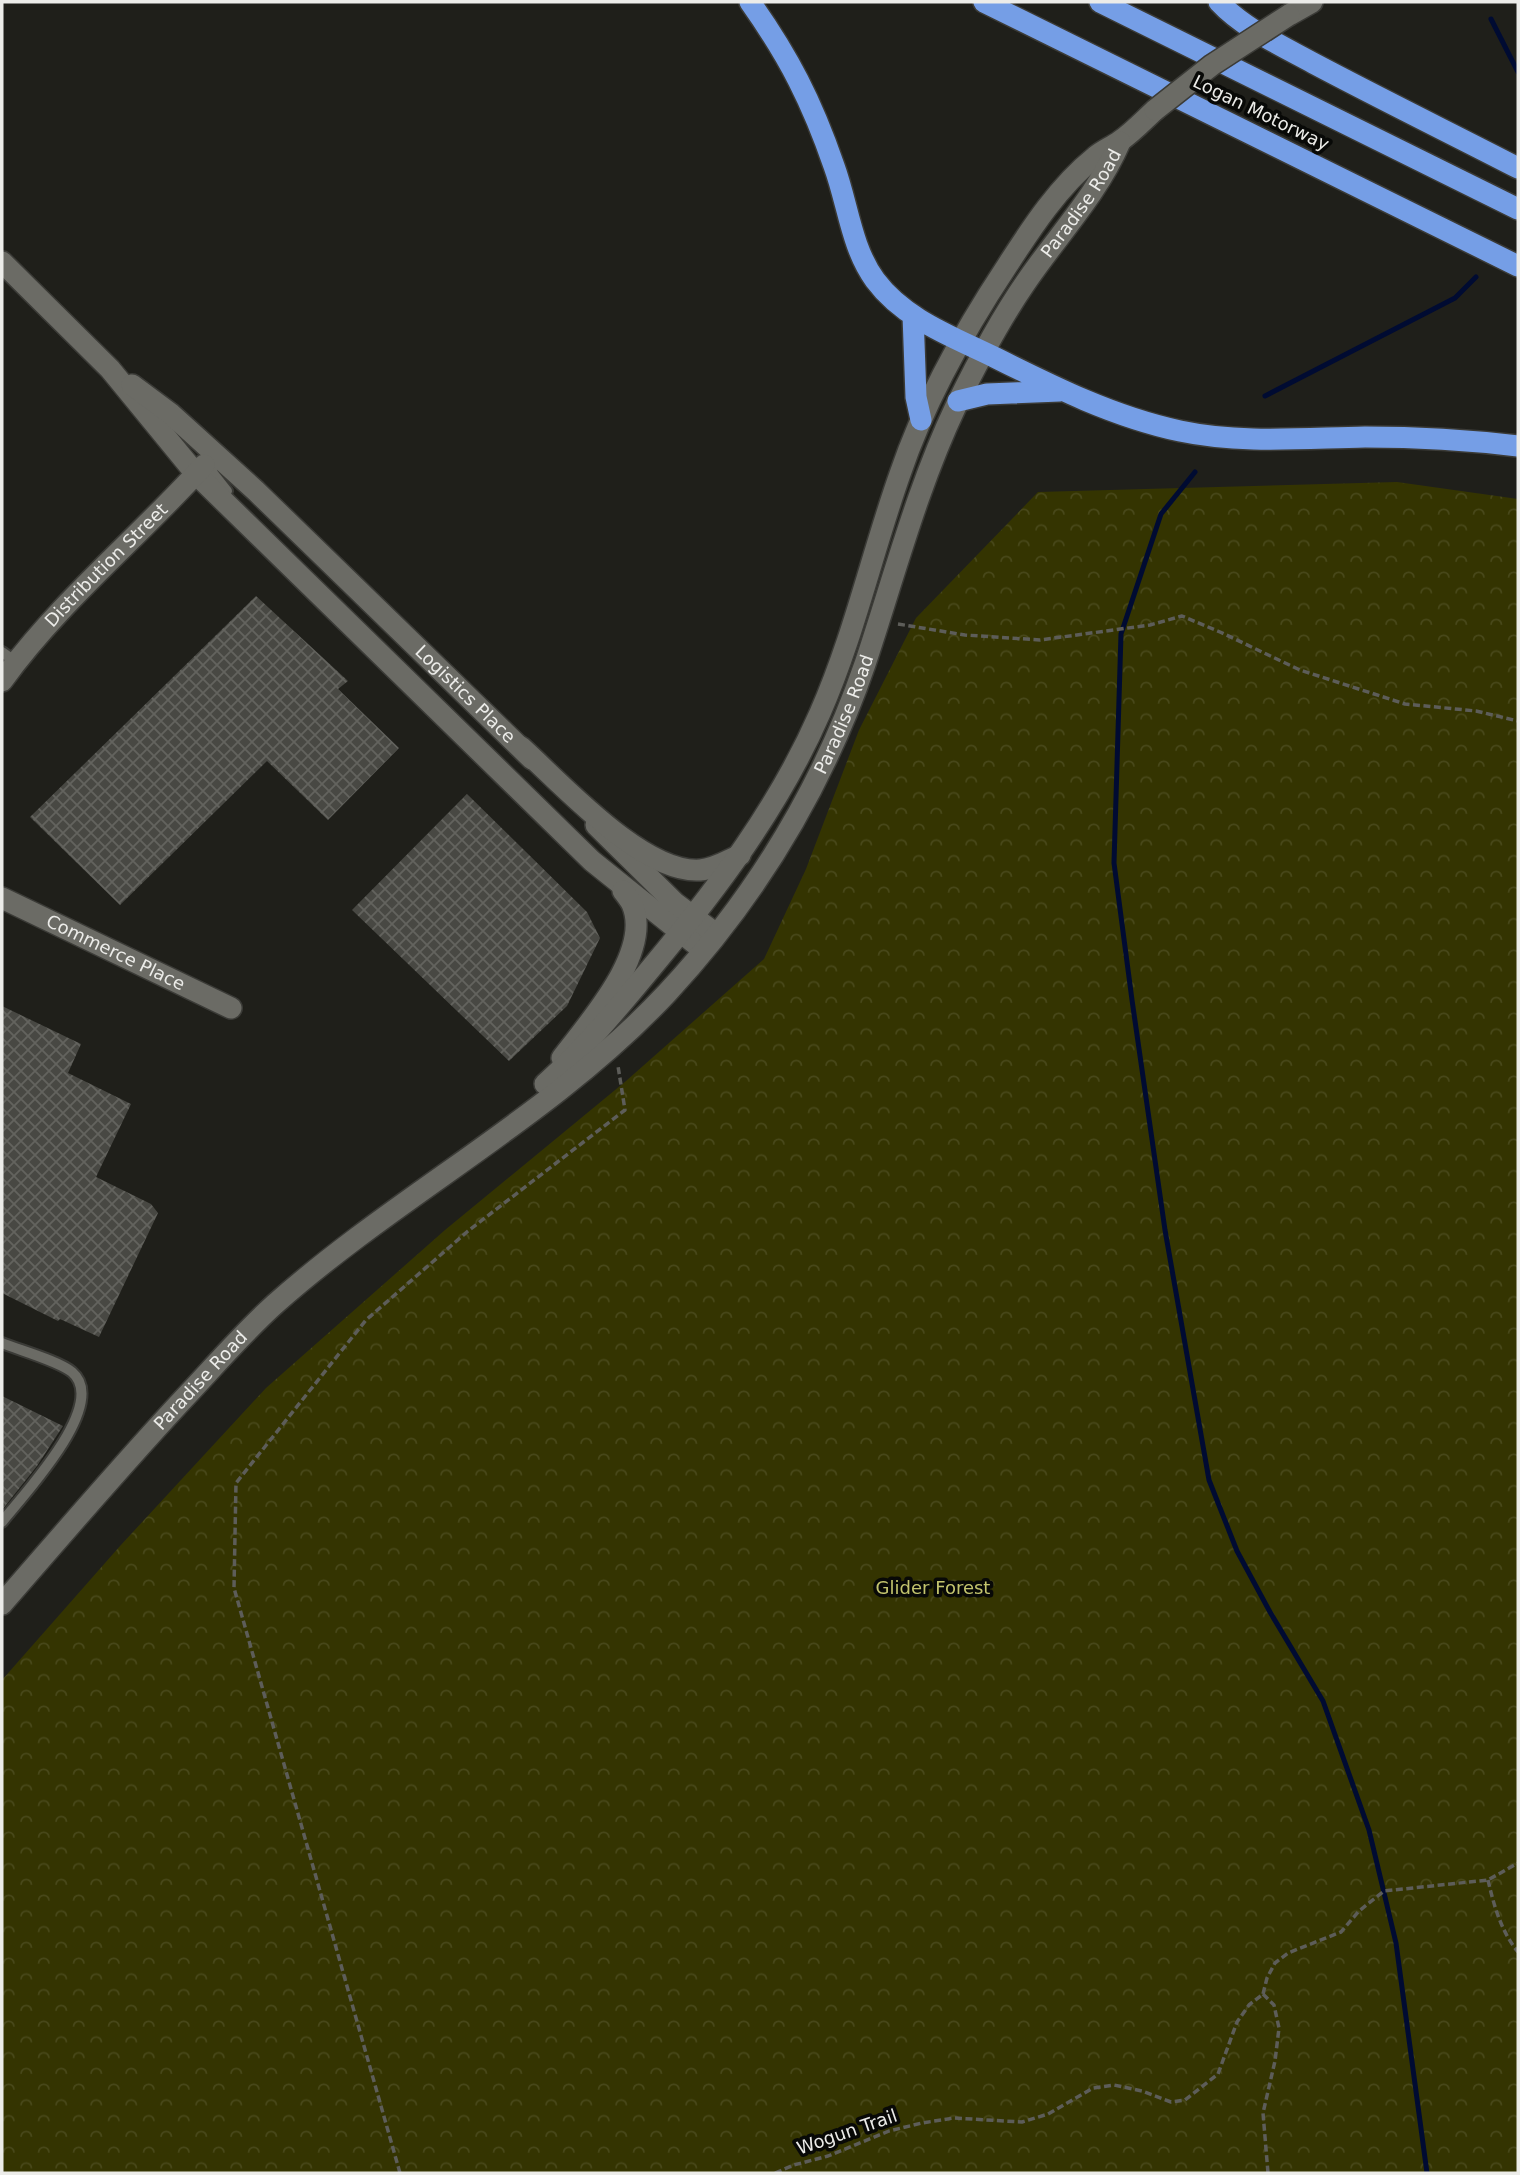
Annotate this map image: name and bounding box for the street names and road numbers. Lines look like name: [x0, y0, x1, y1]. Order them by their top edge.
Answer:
street label: Logan Motorway: [1190, 71, 1333, 155]
street label: Paradise Road: [1036, 145, 1125, 262]
street label: Distribution Street: [40, 499, 172, 631]
street label: Logistics Place: [411, 640, 520, 747]
street label: Paradise Road: [809, 652, 877, 777]
street label: Commerce Place: [43, 910, 189, 994]
street label: Paradise Road: [149, 1326, 251, 1434]
street label: Wogun Trail: [794, 2105, 900, 2158]

